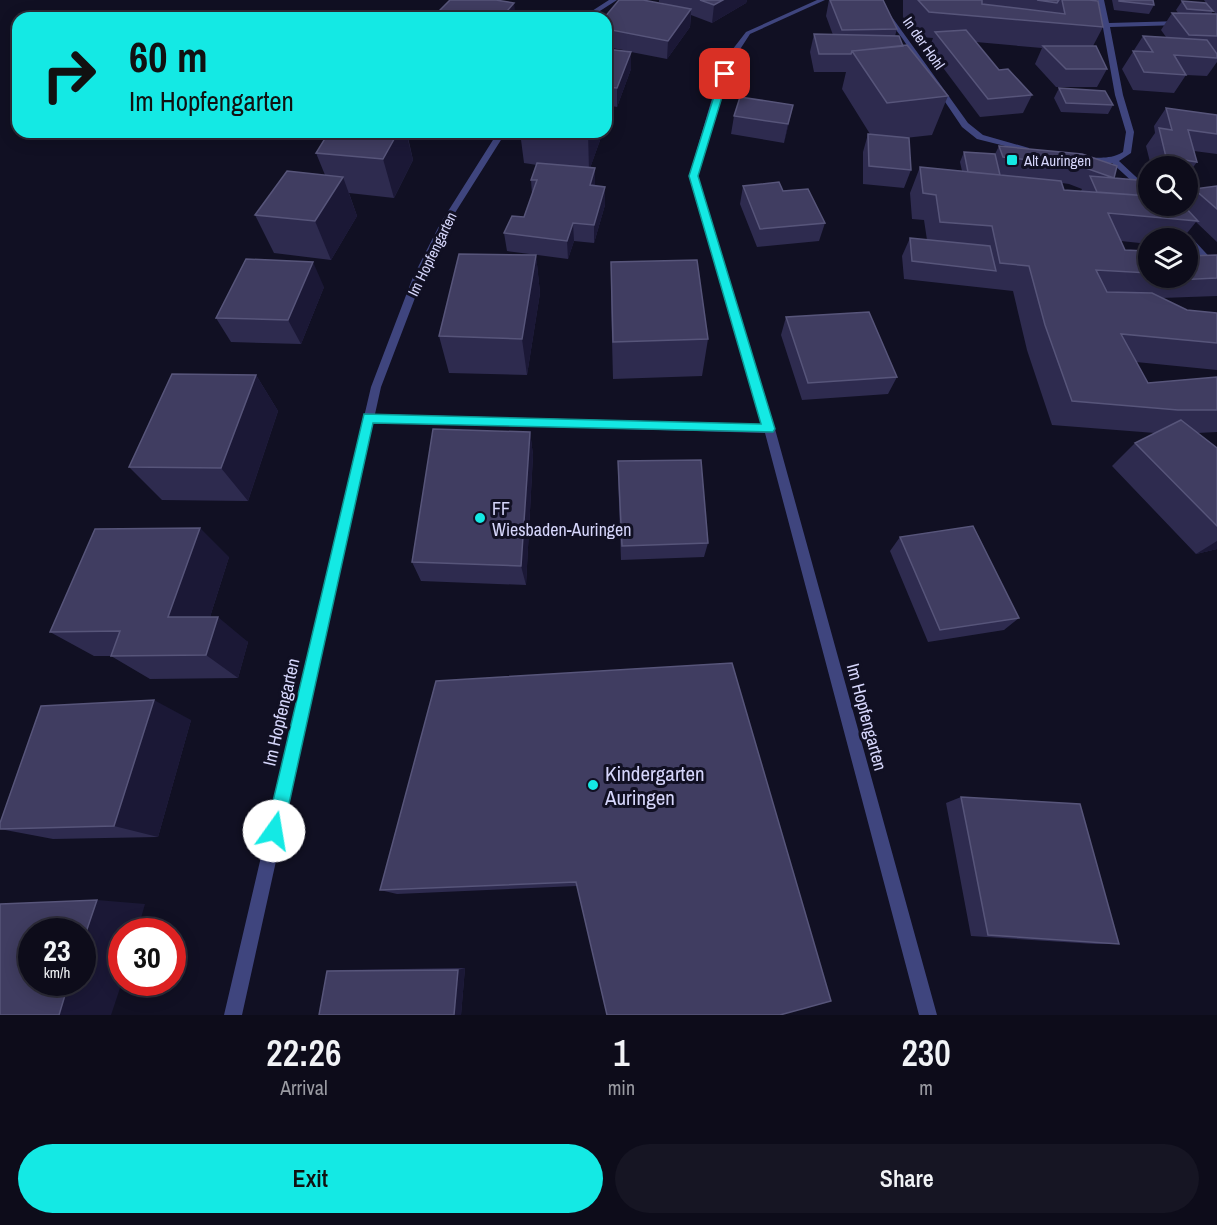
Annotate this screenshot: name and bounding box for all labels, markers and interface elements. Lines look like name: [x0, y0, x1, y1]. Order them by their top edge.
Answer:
street label: In der Hohl: [898, 12, 950, 74]
text: 60 m: [129, 29, 208, 85]
icon: right: [30, 36, 108, 114]
pin: [699, 48, 750, 99]
icon: arrive: [708, 57, 741, 90]
text: Im Hopfengarten: [129, 83, 294, 119]
place label: Alt Auringen: [1023, 150, 1091, 171]
marker: Alt Auringen: [1005, 153, 1019, 167]
map controls: [1138, 156, 1198, 288]
button: search: [1138, 156, 1198, 216]
street label: Im Hopfengarten: [402, 208, 462, 300]
button: layers: [1138, 228, 1198, 288]
place label: FF Wiesbaden-Auringen: [492, 496, 631, 542]
marker: FF Wiesbaden-Auringen: [473, 511, 487, 525]
street label: Im Hopfengarten: [256, 656, 306, 768]
street label: Im Hopfengarten: [841, 661, 893, 773]
place label: Kindergarten Auringen: [604, 759, 705, 812]
marker: Kindergarten Auringen: [586, 778, 600, 792]
position arrow: [242, 799, 306, 863]
speed limit sign: 30: [108, 918, 186, 996]
text: 23: [43, 930, 71, 970]
text: km/h: [44, 962, 70, 983]
text: 22:26: [266, 1029, 341, 1077]
text: 1: [613, 1029, 630, 1077]
text: 230: [901, 1029, 951, 1077]
text: Arrival: [280, 1074, 328, 1101]
text: min: [608, 1074, 635, 1101]
text: m: [919, 1074, 933, 1101]
button: Exit: [18, 1144, 603, 1213]
button: Share: [615, 1144, 1199, 1213]

